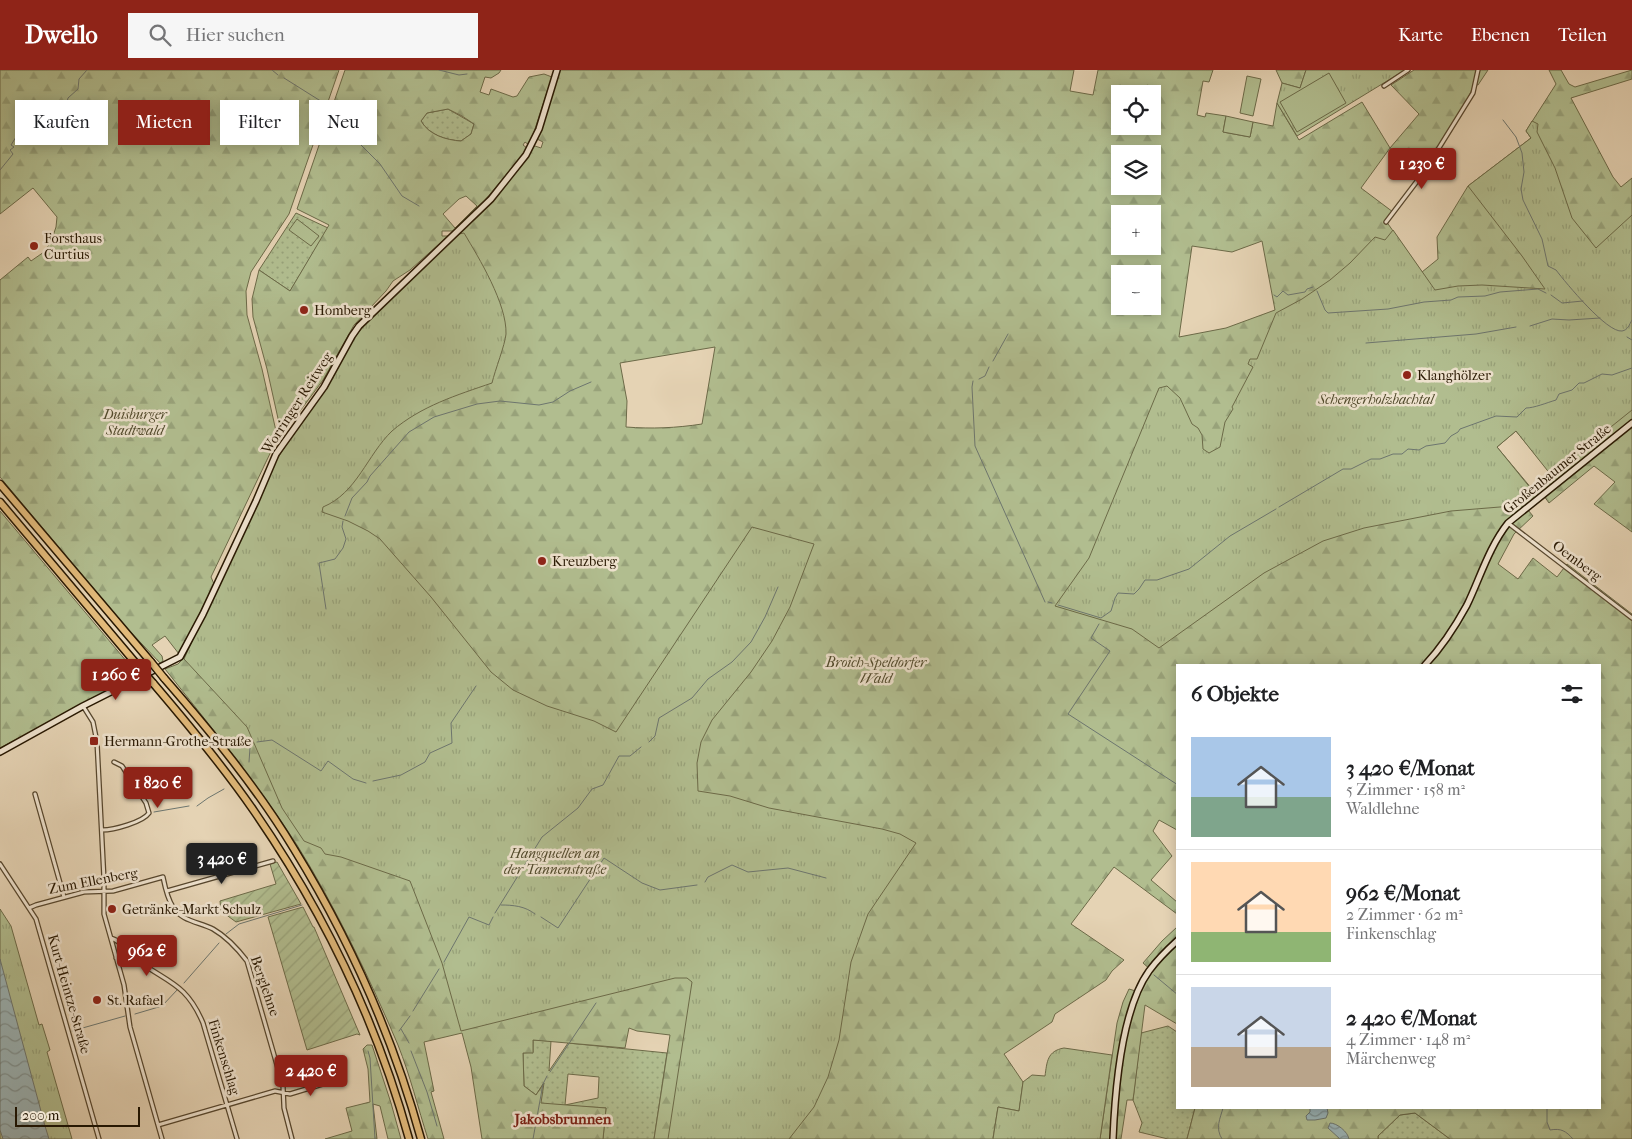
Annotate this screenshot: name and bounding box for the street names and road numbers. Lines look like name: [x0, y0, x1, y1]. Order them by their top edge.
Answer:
street label: Worringer Reitweg: [257, 349, 337, 458]
street label: Großenbaumer Straße: [1500, 420, 1614, 518]
street label: Oemberg: [1549, 537, 1605, 585]
street label: Zum Ellenberg: [47, 864, 140, 898]
street label: Kurt-Heintze-Straße: [44, 932, 94, 1056]
street label: Berglehne: [247, 954, 283, 1019]
street label: Finkenschlag: [204, 1017, 244, 1098]

